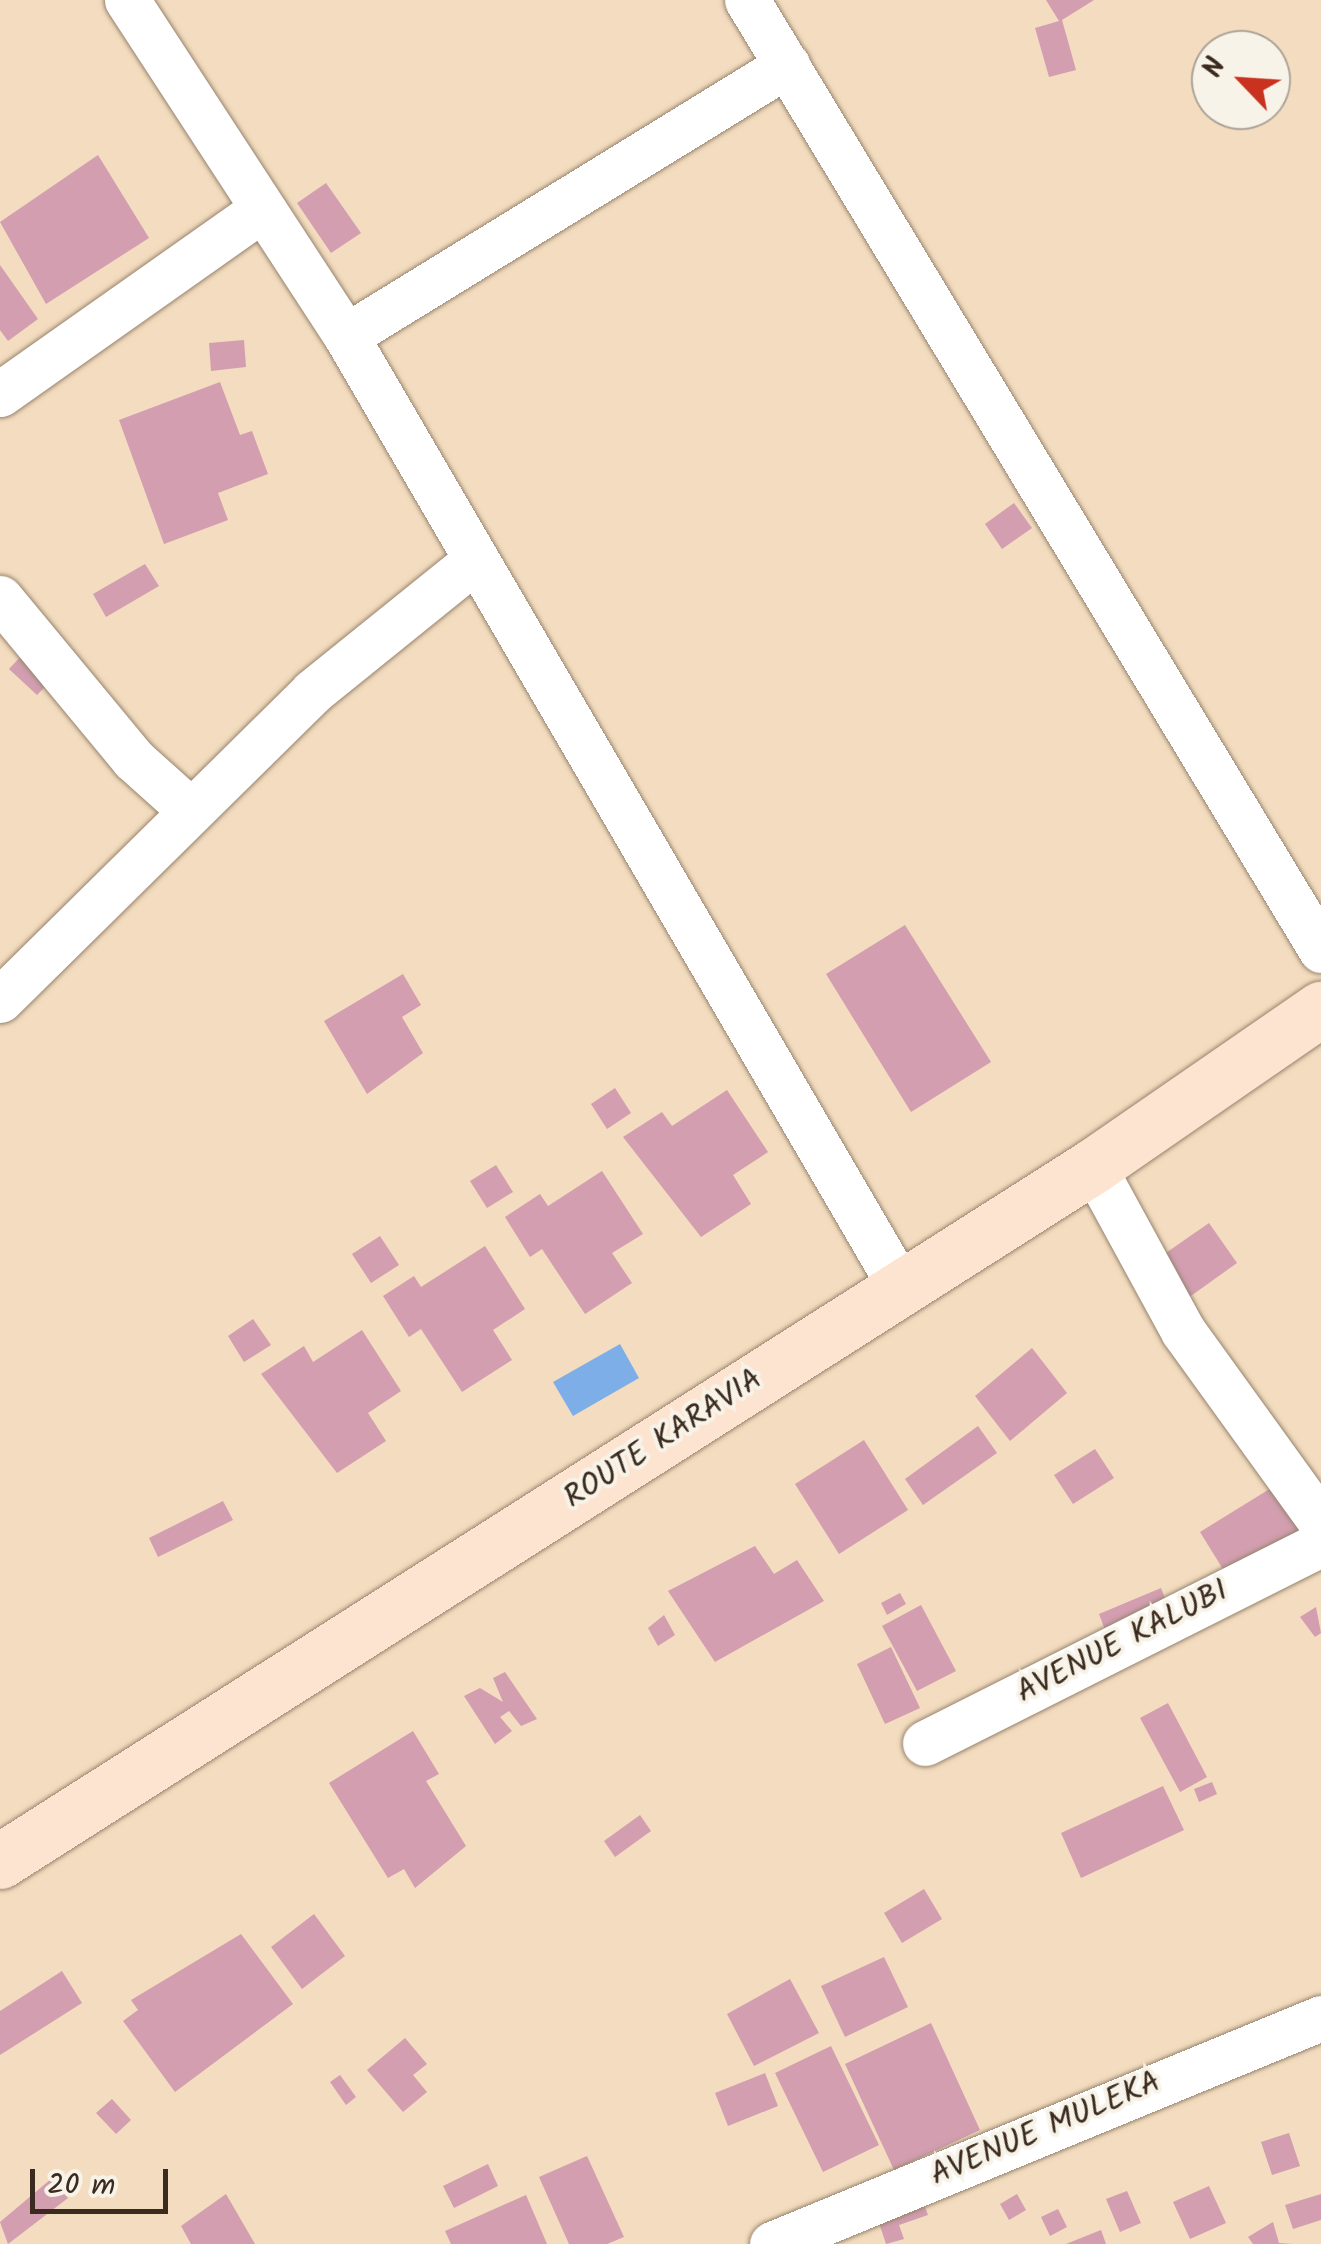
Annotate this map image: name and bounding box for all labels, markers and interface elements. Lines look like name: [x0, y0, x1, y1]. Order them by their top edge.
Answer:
north arrow: [1191, 30, 1291, 130]
text: N: [1191, 50, 1239, 85]
street label: ROUTE KARAVIA: [558, 1362, 770, 1518]
street label: AVENUE KALUBI: [1011, 1573, 1235, 1713]
street label: AVENUE MULEKA: [925, 2064, 1167, 2196]
scale bar: [35, 2149, 172, 2211]
text: 20 m: [47, 2162, 115, 2210]

